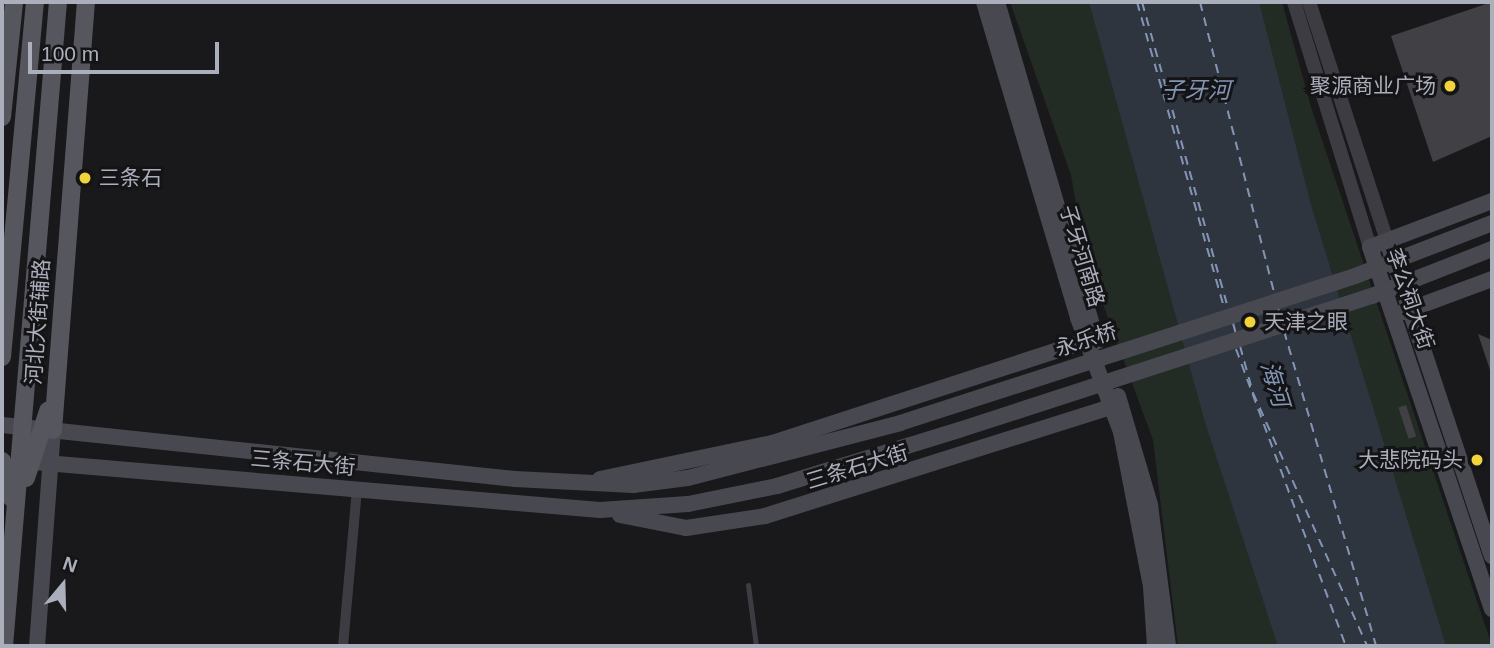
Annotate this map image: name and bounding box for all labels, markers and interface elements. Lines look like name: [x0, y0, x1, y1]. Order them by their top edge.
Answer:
scale bar: [32, 28, 222, 72]
text: 100 m: [41, 42, 99, 65]
place label: 聚源商业广场: [1310, 73, 1436, 99]
water label: 子牙河: [1162, 76, 1230, 104]
marker: 聚源商业广场: [1442, 78, 1458, 94]
place label: 三条石: [99, 165, 162, 191]
marker: 三条石: [77, 170, 93, 186]
street label: 子牙河南路: [1055, 202, 1109, 310]
street label: 李公祠大街: [1381, 245, 1439, 353]
street label: 河北大街辅路: [21, 258, 55, 386]
place label: 天津之眼: [1264, 309, 1348, 335]
marker: 天津之眼: [1242, 314, 1258, 330]
street label: 永乐桥: [1052, 318, 1120, 362]
water label: 海河: [1255, 358, 1295, 410]
street label: 三条石大街: [803, 440, 911, 494]
street label: 三条石大街: [250, 446, 356, 480]
place label: 大悲院码头: [1358, 447, 1463, 473]
marker: 大悲院码头: [1469, 452, 1485, 468]
north arrow: [28, 550, 98, 620]
text: N: [60, 553, 80, 577]

